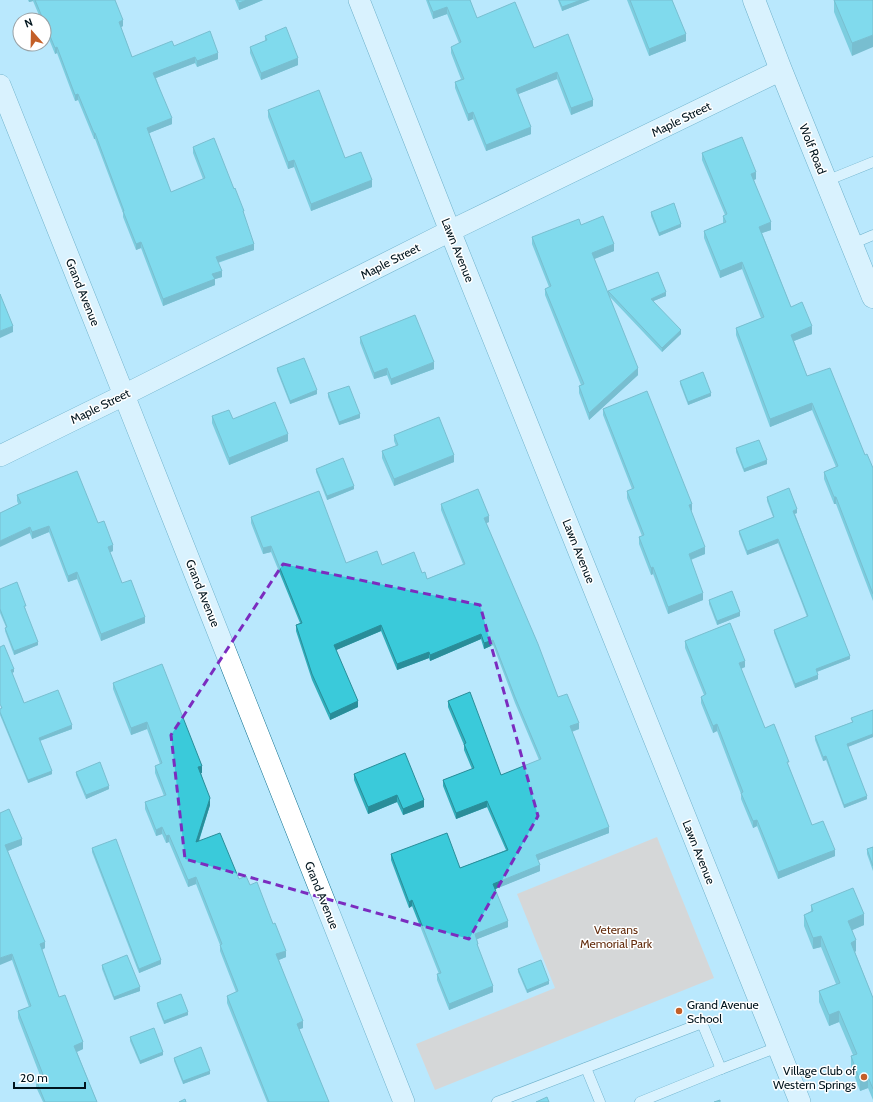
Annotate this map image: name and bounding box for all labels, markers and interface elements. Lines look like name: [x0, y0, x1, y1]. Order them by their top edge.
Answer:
north arrow: [12, 12, 52, 52]
text: N: [23, 15, 35, 31]
street label: Maple Street: [649, 98, 713, 140]
street label: Wolf Road: [796, 122, 830, 176]
street label: Lawn Avenue: [438, 216, 478, 284]
street label: Maple Street: [358, 240, 422, 282]
street label: Grand Avenue: [63, 256, 103, 328]
street label: Maple Street: [68, 385, 132, 427]
street label: Lawn Avenue: [559, 517, 599, 585]
street label: Grand Avenue: [183, 557, 223, 629]
street label: Lawn Avenue: [679, 818, 719, 886]
street label: Grand Avenue: [302, 859, 342, 931]
park label: Veterans Memorial Park: [580, 922, 653, 951]
place label: Grand Avenue School: [687, 997, 759, 1026]
marker: Grand Avenue School: [674, 1006, 684, 1016]
place label: Village Club of Western Springs: [773, 1063, 856, 1092]
scale bar: [14, 1064, 85, 1090]
text: 20 m: [20, 1070, 48, 1085]
marker: Village Club of Western Springs: [859, 1072, 869, 1082]

